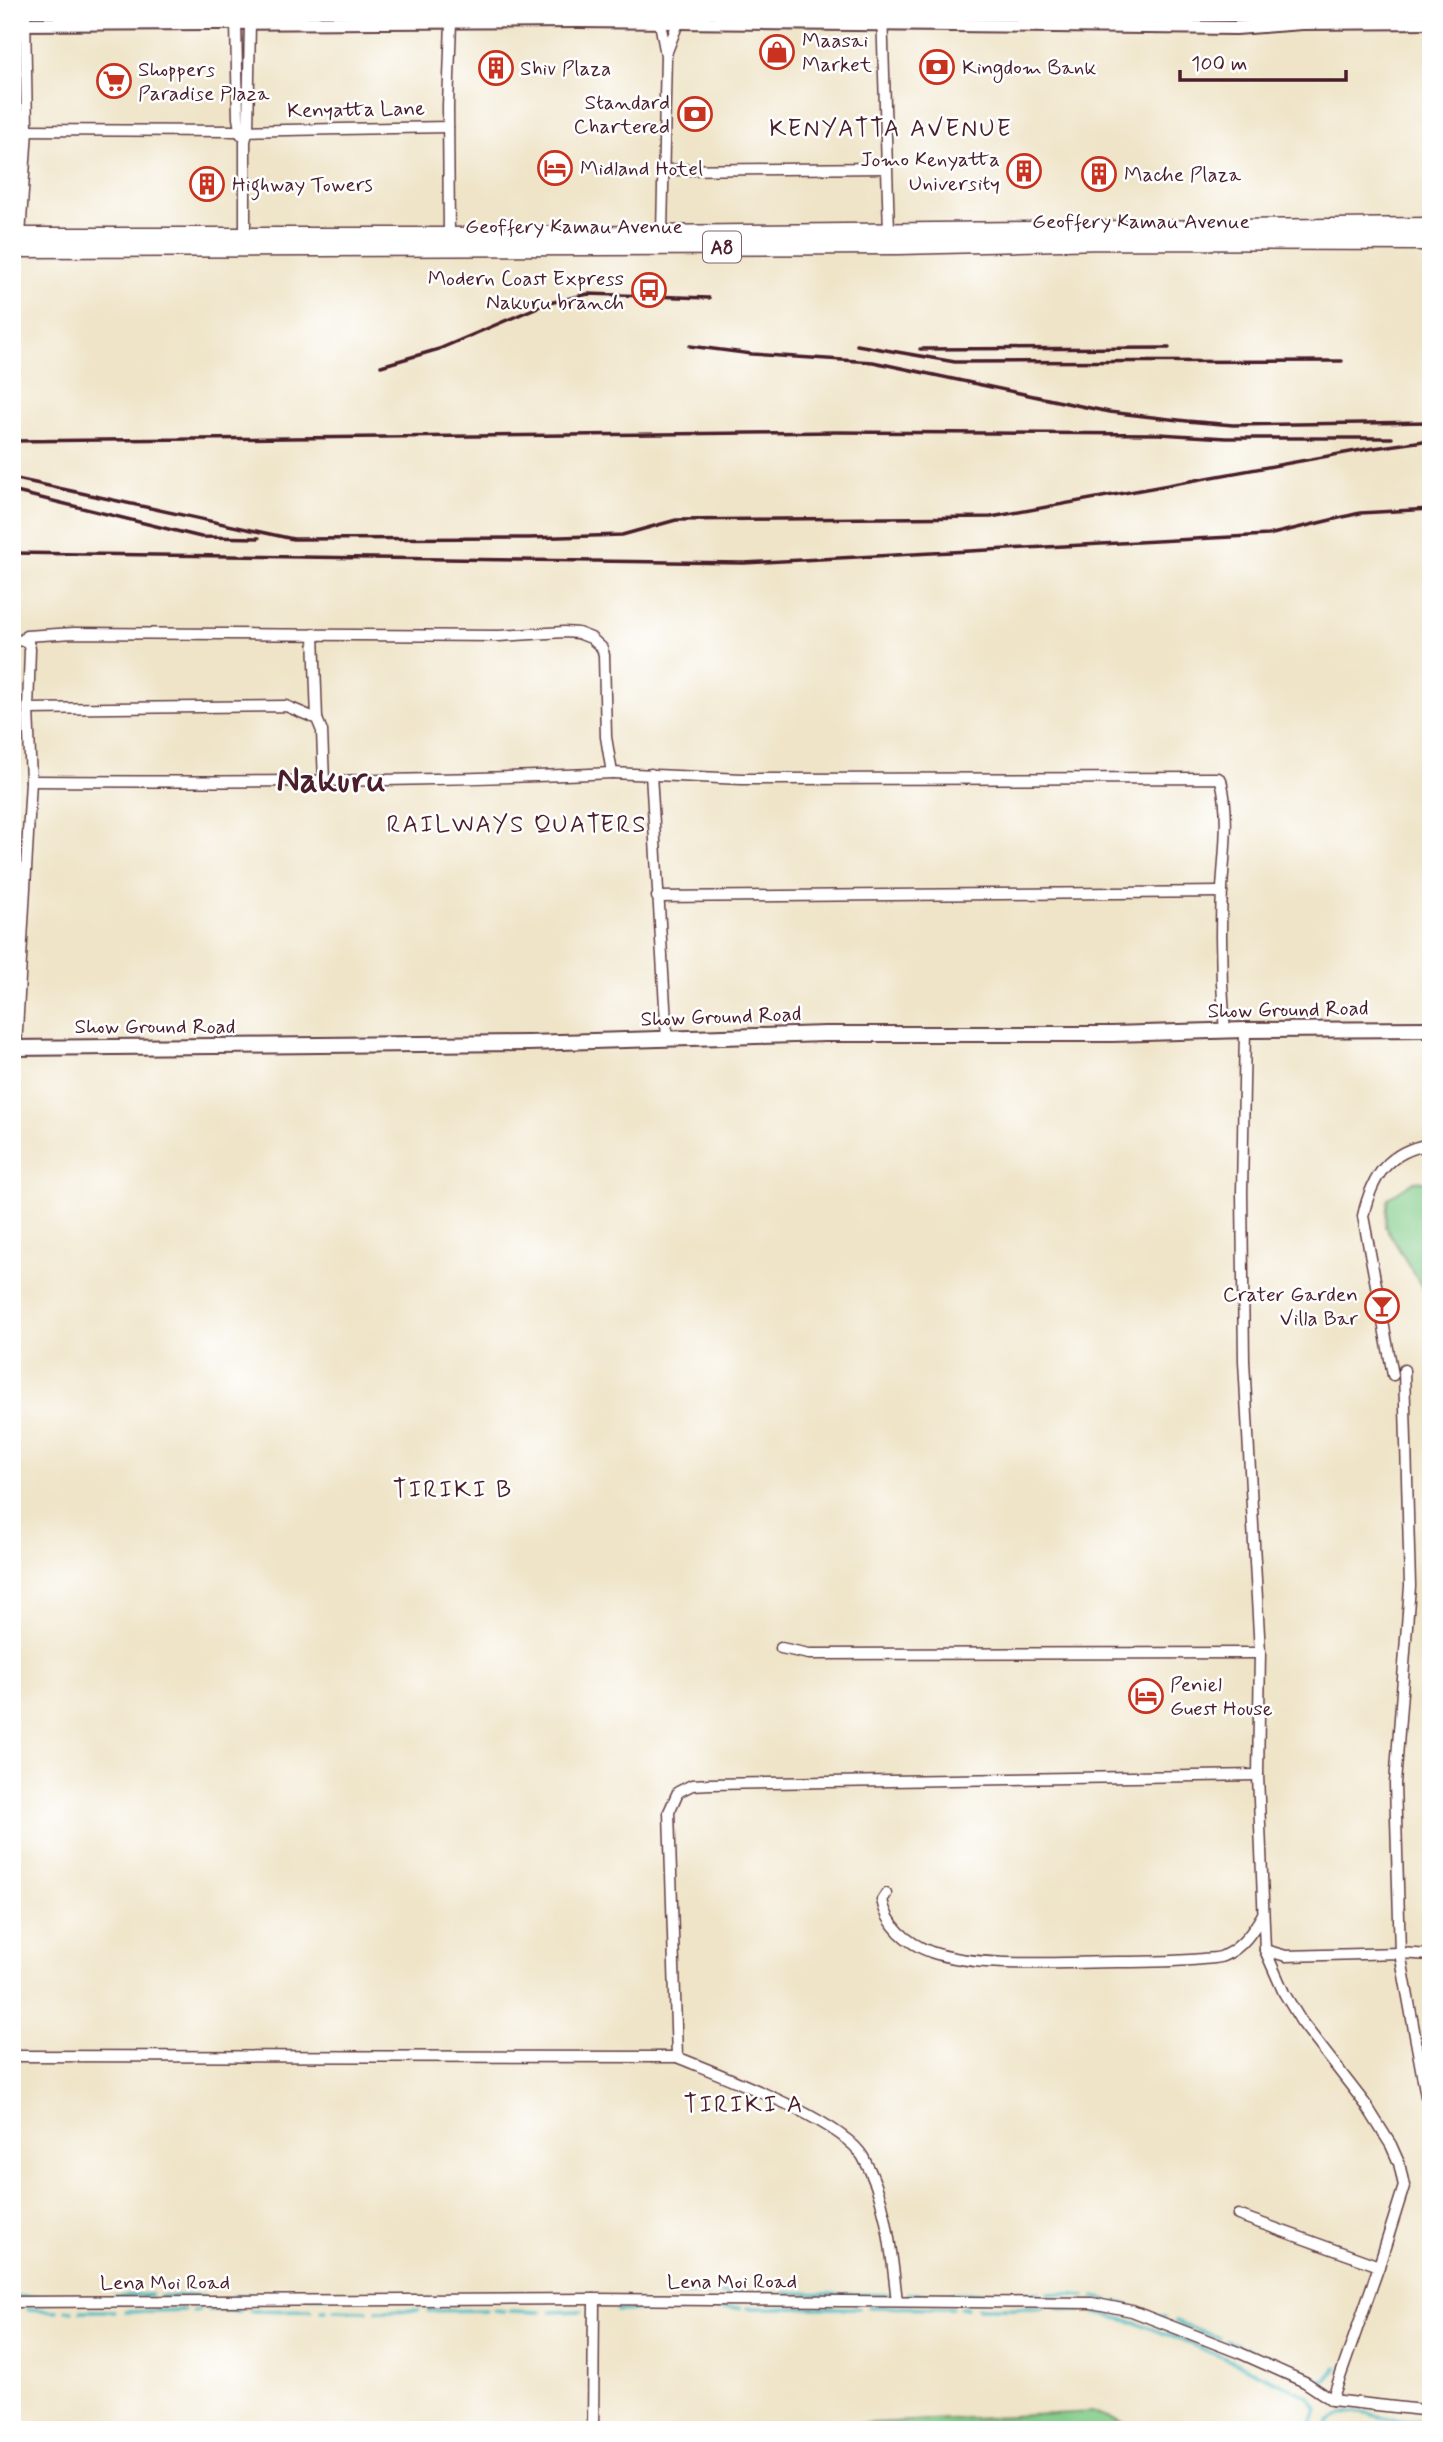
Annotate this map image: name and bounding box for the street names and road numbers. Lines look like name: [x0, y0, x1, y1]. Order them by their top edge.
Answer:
street label: Kenyatta Lane: [287, 95, 425, 125]
street label: Geoffery Kamau Avenue: [1032, 208, 1250, 236]
street label: Geoffery Kamau Avenue: [465, 213, 683, 241]
road number: A8: [703, 232, 741, 262]
street label: Show Ground Road: [1207, 995, 1369, 1025]
street label: Show Ground Road: [640, 1000, 802, 1034]
street label: Show Ground Road: [75, 1013, 236, 1041]
street label: Lena Moi Road: [667, 2268, 797, 2296]
street label: Lena Moi Road: [100, 2269, 230, 2297]

